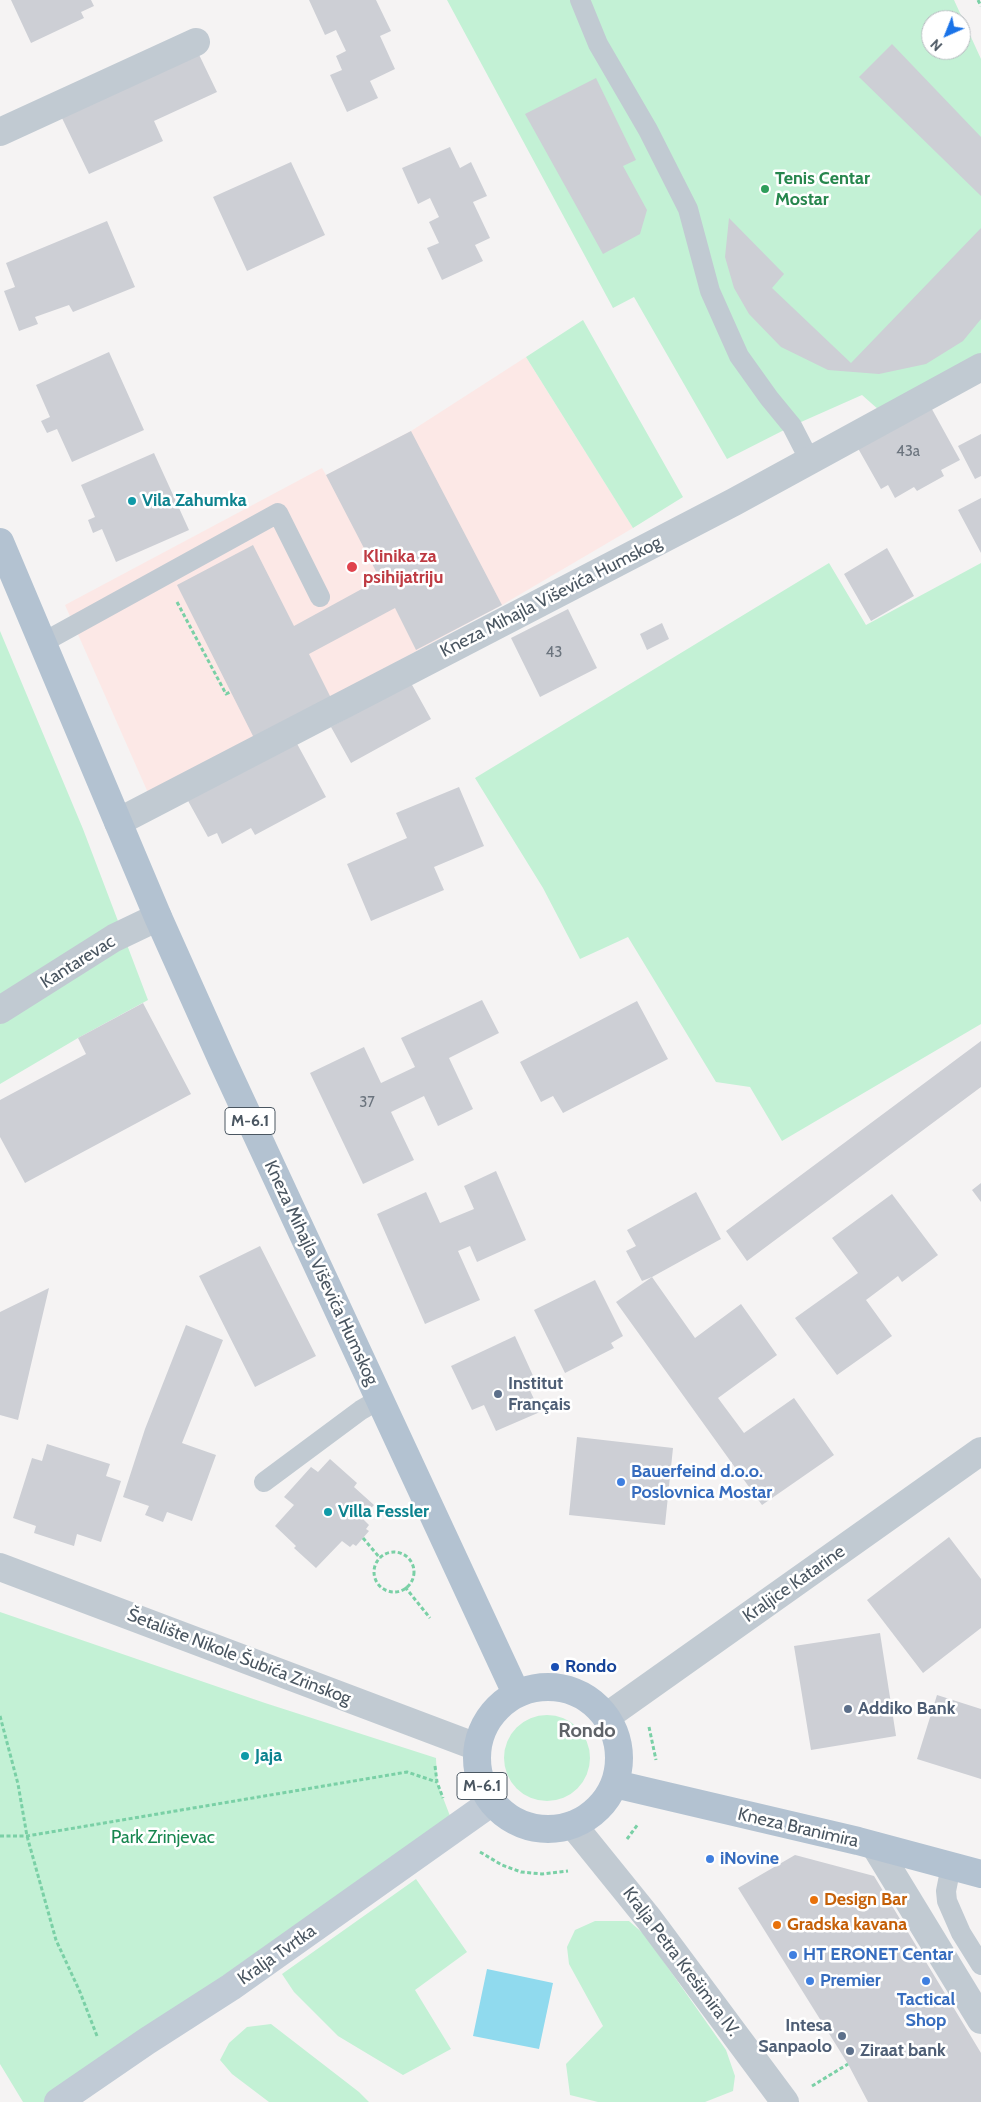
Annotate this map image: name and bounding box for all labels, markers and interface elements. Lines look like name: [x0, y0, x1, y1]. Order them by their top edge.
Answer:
north arrow: [921, 10, 971, 60]
text: N: [926, 35, 946, 55]
place label: Tenis Centar Mostar: [775, 168, 870, 210]
marker: Tenis Centar Mostar: [759, 183, 771, 195]
house number: 43a: [896, 443, 920, 461]
place label: Vila Zahumka: [142, 490, 247, 512]
marker: Vila Zahumka: [126, 495, 138, 507]
street label: Kneza Mihajla Viševića Humskog: [437, 532, 665, 662]
place label: Klinika za psihijatriju: [363, 546, 443, 588]
marker: Klinika za psihijatriju: [345, 560, 359, 574]
house number: 43: [546, 644, 562, 662]
street label: Kantarevac: [37, 931, 119, 993]
house number: 37: [359, 1094, 375, 1112]
road number: M-6.1: [225, 1108, 275, 1134]
street label: Kneza Mihajla Viševića Humskog: [259, 1157, 383, 1389]
place label: Institut Français: [508, 1373, 571, 1416]
marker: Institut Français: [492, 1388, 504, 1400]
place label: Bauerfeind d.o.o. Poslovnica Mostar: [631, 1461, 772, 1504]
marker: Bauerfeind d.o.o. Poslovnica Mostar: [615, 1476, 627, 1488]
place label: Villa Fessler: [338, 1501, 429, 1523]
marker: Villa Fessler: [322, 1506, 334, 1518]
street label: Kraljice Katarine: [739, 1541, 849, 1627]
street label: Šetalište Nikole Šubića Zrinskog: [124, 1604, 354, 1710]
place label: Rondo: [565, 1656, 617, 1678]
marker: Rondo: [549, 1661, 561, 1673]
place label: Addiko Bank: [858, 1698, 955, 1720]
marker: Addiko Bank: [842, 1703, 854, 1715]
district label: Rondo: [558, 1719, 616, 1743]
place label: Jaja: [255, 1745, 282, 1767]
marker: Jaja: [239, 1750, 251, 1762]
road number: M-6.1: [457, 1772, 507, 1800]
street label: Kneza Branimira: [736, 1804, 860, 1852]
park label: Park Zrinjevac: [111, 1827, 215, 1849]
place label: iNovine: [720, 1848, 779, 1870]
marker: iNovine: [704, 1853, 716, 1865]
street label: Kralja Petra Krešimira IV.: [618, 1883, 744, 2041]
place label: Design Bar: [824, 1889, 907, 1911]
marker: Design Bar: [808, 1894, 820, 1906]
place label: Gradska kavana: [787, 1914, 907, 1936]
marker: Gradska kavana: [771, 1919, 783, 1931]
street label: Kralja Tvrtka: [234, 1920, 320, 1990]
place label: HT ERONET Centar: [803, 1944, 953, 1966]
marker: HT ERONET Centar: [787, 1949, 799, 1961]
place label: Premier: [820, 1970, 881, 1992]
marker: Premier: [804, 1975, 816, 1987]
marker: Tactical Shop: [920, 1975, 932, 1987]
place label: Tactical Shop: [897, 1989, 955, 2032]
place label: Intesa Sanpaolo: [758, 2015, 832, 2058]
marker: Intesa Sanpaolo: [836, 2030, 848, 2042]
place label: Ziraat bank: [860, 2040, 946, 2062]
marker: Ziraat bank: [844, 2045, 856, 2057]

